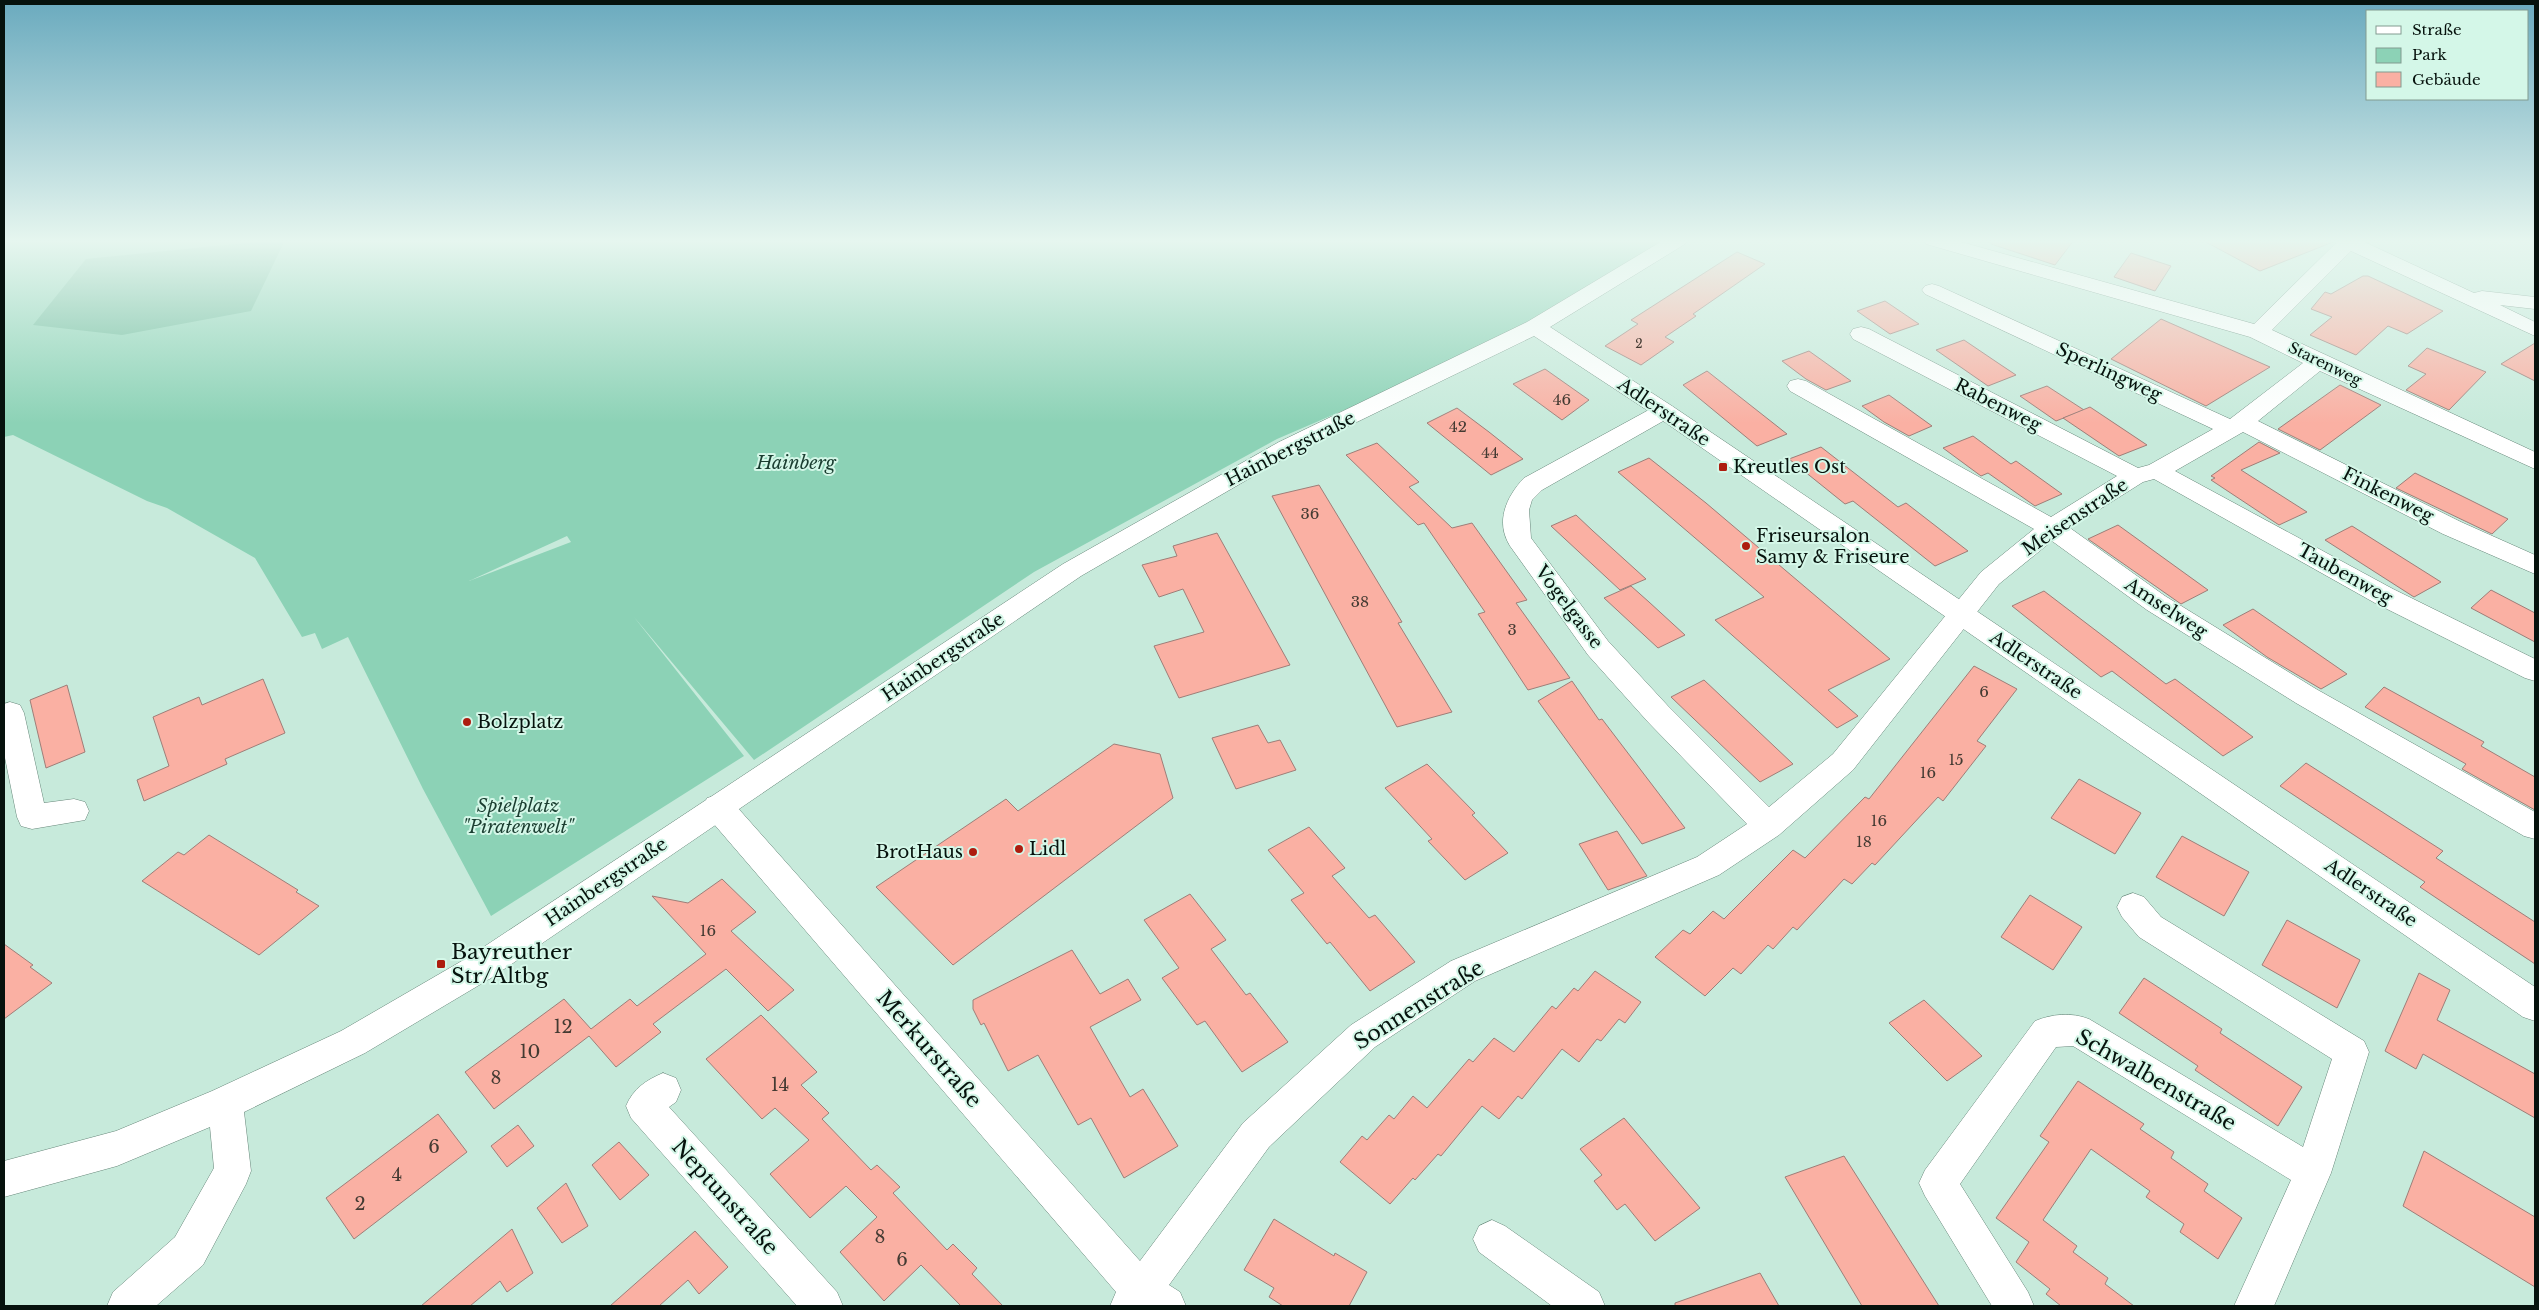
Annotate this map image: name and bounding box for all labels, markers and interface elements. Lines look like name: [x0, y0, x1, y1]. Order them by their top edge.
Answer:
legend: [2366, 10, 2529, 100]
text: Straße: [2412, 20, 2462, 39]
text: Park: [2412, 45, 2448, 64]
text: Gebäude: [2412, 70, 2481, 89]
house number: 2: [1635, 336, 1643, 351]
street label: Sperlingweg: [2053, 338, 2165, 406]
street label: Starenweg: [2285, 338, 2366, 390]
street label: Adlerstraße: [1613, 373, 1714, 451]
street label: Rabenweg: [1951, 374, 2045, 436]
house number: 46: [1553, 390, 1571, 409]
street label: Hainbergstraße: [1221, 407, 1359, 491]
house number: 42: [1449, 417, 1467, 436]
house number: 44: [1481, 443, 1499, 462]
park label: Hainberg: [755, 452, 837, 474]
place label: Kreutles Ost: [1733, 456, 1846, 478]
marker: Kreutles Ost: [1717, 461, 1729, 473]
street label: Finkenweg: [2339, 463, 2438, 527]
street label: Meisenstraße: [2018, 474, 2132, 560]
house number: 36: [1301, 504, 1319, 523]
place label: Friseursalon Samy & Friseure: [1756, 525, 1910, 568]
street label: Taubenweg: [2294, 539, 2396, 609]
marker: Friseursalon Samy & Friseure: [1740, 540, 1752, 552]
street label: Vogelgasse: [1530, 560, 1607, 653]
street label: Amselweg: [2120, 573, 2211, 643]
house number: 38: [1351, 592, 1369, 611]
street label: Hainbergstraße: [878, 608, 1008, 706]
house number: 3: [1507, 620, 1517, 639]
street label: Adlerstraße: [1985, 626, 2086, 704]
house number: 6: [1979, 682, 1989, 701]
place label: Bolzplatz: [477, 711, 563, 733]
marker: Bolzplatz: [461, 716, 473, 728]
house number: 15: [1948, 750, 1964, 769]
house number: 16: [1920, 763, 1936, 782]
park label: Spielplatz "Piratenwelt": [463, 795, 575, 838]
house number: 16: [1871, 811, 1887, 830]
house number: 18: [1856, 832, 1872, 851]
street label: Hainbergstraße: [541, 833, 671, 931]
place label: Lidl: [1029, 838, 1066, 860]
place label: BrotHaus: [875, 841, 963, 863]
marker: Lidl: [1013, 843, 1025, 855]
marker: BrotHaus: [967, 846, 979, 858]
street label: Adlerstraße: [2320, 854, 2421, 932]
house number: 16: [700, 921, 716, 940]
place label: Bayreuther Str/Altbg: [451, 939, 572, 989]
street label: Sonnenstraße: [1349, 955, 1489, 1055]
marker: Bayreuther Str/Altbg: [435, 958, 447, 970]
street label: Merkurstraße: [871, 985, 987, 1113]
house number: 12: [553, 1016, 573, 1038]
street label: Schwalbenstraße: [2071, 1024, 2241, 1136]
house number: 10: [520, 1041, 540, 1063]
house number: 8: [491, 1067, 501, 1089]
house number: 14: [771, 1074, 789, 1096]
street label: Neptunstraße: [666, 1134, 784, 1260]
house number: 6: [428, 1136, 440, 1158]
house number: 4: [392, 1164, 402, 1186]
house number: 2: [354, 1193, 366, 1215]
house number: 8: [875, 1226, 885, 1248]
house number: 6: [896, 1249, 908, 1271]

